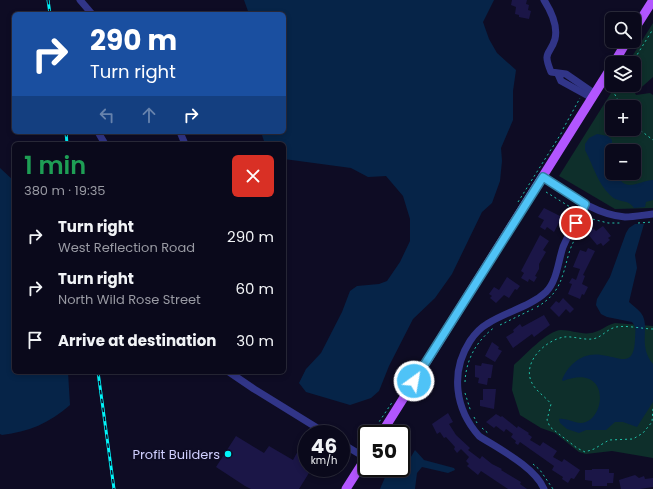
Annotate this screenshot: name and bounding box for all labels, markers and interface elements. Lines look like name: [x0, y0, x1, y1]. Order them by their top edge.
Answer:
map controls: [605, 12, 641, 180]
button: search: [605, 12, 641, 48]
text: 290 m: [90, 21, 177, 60]
icon: right: [24, 28, 76, 80]
button: layers: [605, 56, 641, 92]
text: Turn right: [90, 59, 176, 84]
button: +: [605, 100, 641, 136]
icon: left: [96, 104, 118, 126]
icon: ahead: [138, 104, 160, 126]
icon: right: [180, 104, 202, 126]
button: −: [605, 144, 641, 180]
text: 1 min: [24, 149, 86, 182]
button: close: [232, 155, 274, 197]
text: 380 m · 19:35: [24, 181, 106, 200]
pin: [559, 206, 593, 240]
icon: arrive: [565, 212, 587, 234]
text: Turn right: [58, 216, 134, 237]
icon: right: [24, 225, 46, 247]
text: 290 m: [227, 226, 274, 247]
text: West Reflection Road: [58, 238, 195, 257]
text: Turn right: [58, 268, 134, 289]
icon: right: [24, 277, 46, 299]
text: 60 m: [236, 278, 274, 299]
text: North Wild Rose Street: [58, 290, 201, 309]
icon: arrive: [24, 329, 46, 351]
text: Arrive at destination: [58, 330, 216, 351]
text: 30 m: [236, 330, 274, 351]
position arrow: [393, 360, 435, 402]
speed limit sign: 50: [358, 425, 410, 477]
text: 46: [311, 432, 337, 460]
place label: Profit Builders: [132, 445, 220, 464]
marker: Profit Builders: [223, 449, 233, 459]
text: km/h: [311, 453, 337, 468]

